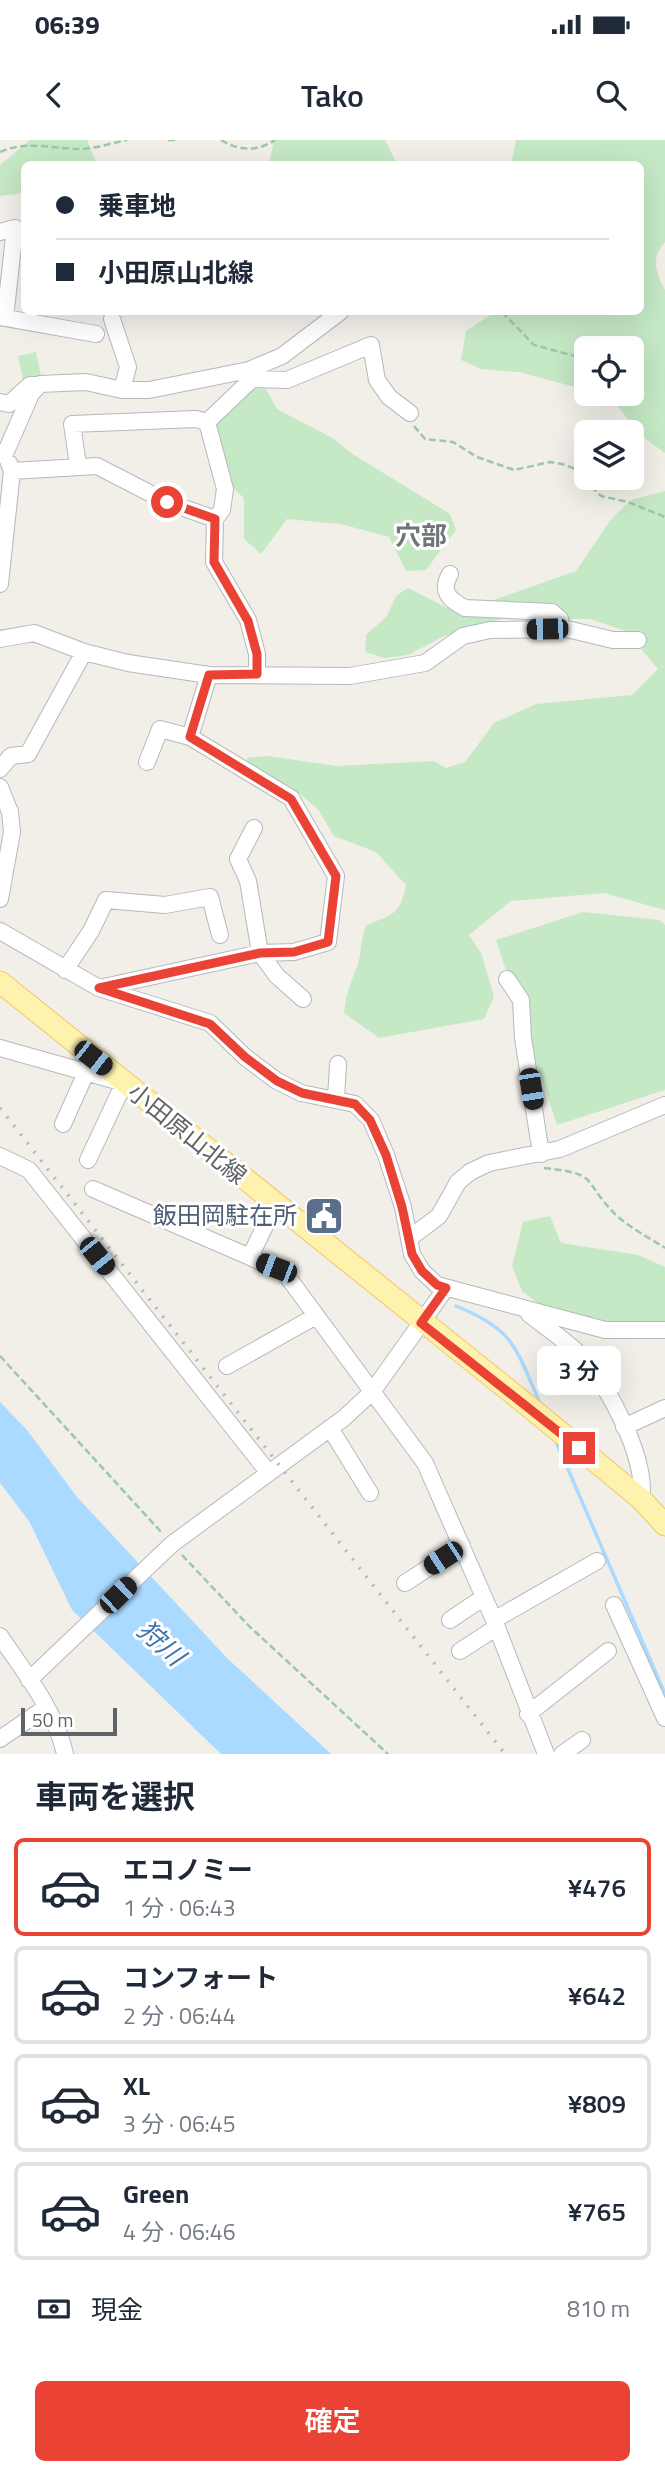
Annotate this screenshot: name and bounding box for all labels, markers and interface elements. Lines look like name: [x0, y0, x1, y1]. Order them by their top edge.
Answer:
text: 06:39: [35, 5, 100, 44]
text: Tako: [301, 71, 364, 119]
icon: back: [35, 76, 73, 114]
icon: search: [592, 76, 630, 114]
text: 乗車地: [98, 186, 176, 225]
text: 小田原山北線: [98, 253, 254, 292]
map controls: [574, 336, 644, 490]
button: locate: [574, 336, 644, 406]
button: layers: [574, 420, 644, 490]
route start: [151, 486, 183, 518]
district label: 穴部: [395, 516, 447, 555]
car: [526, 618, 569, 640]
car: [70, 1037, 117, 1079]
car: [518, 1067, 545, 1111]
street label: 小田原山北線: [120, 1074, 255, 1193]
public building icon: 飯田岡駐在所: [303, 1195, 345, 1237]
place label: 飯田岡駐在所: [153, 1197, 297, 1233]
car: [76, 1233, 119, 1279]
car: [253, 1251, 300, 1285]
callout: 3 分: [537, 1346, 621, 1396]
text: 3 分: [559, 1353, 599, 1388]
route end: [563, 1432, 595, 1464]
car: [420, 1538, 467, 1578]
car: [96, 1573, 141, 1617]
water label: 狩川: [129, 1611, 196, 1677]
scale bar: [21, 1705, 117, 1737]
text: 50 m: [32, 1705, 73, 1734]
text: 車両を選択: [35, 1772, 195, 1820]
text: エコノミー: [123, 1850, 253, 1889]
icon: car: [39, 1856, 102, 1919]
text: ¥476: [568, 1868, 626, 1907]
text: 1 分 · 06:43: [123, 1890, 236, 1925]
text: コンフォート: [123, 1958, 278, 1997]
icon: car: [39, 1964, 102, 2027]
text: ¥642: [568, 1976, 626, 2015]
text: 2 分 · 06:44: [123, 1998, 236, 2033]
text: XL: [123, 2066, 150, 2105]
icon: car: [39, 2072, 102, 2135]
text: ¥809: [568, 2084, 626, 2123]
text: 3 分 · 06:45: [123, 2106, 236, 2141]
text: Green: [123, 2174, 189, 2213]
icon: car: [39, 2180, 102, 2243]
text: ¥765: [568, 2192, 626, 2231]
text: 4 分 · 06:46: [123, 2214, 236, 2249]
icon: cash: [35, 2290, 73, 2328]
text: 現金: [91, 2290, 143, 2329]
text: 810 m: [567, 2291, 630, 2326]
button: 確定: [35, 2381, 630, 2461]

